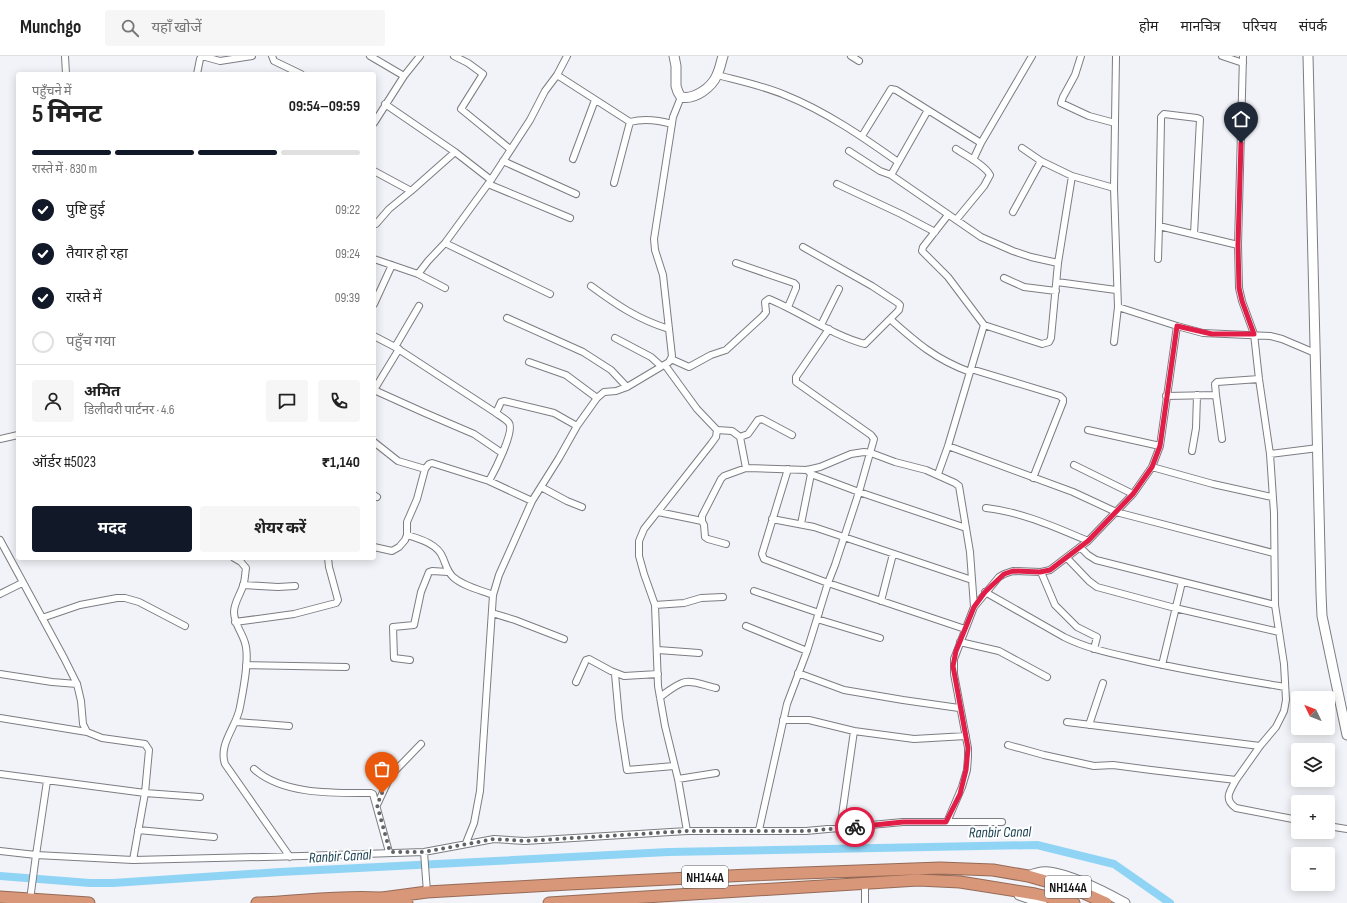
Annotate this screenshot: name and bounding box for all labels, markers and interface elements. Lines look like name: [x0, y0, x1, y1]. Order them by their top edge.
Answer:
search box: [105, 10, 385, 46]
text: Munchgo: [20, 16, 81, 39]
icon: search: [119, 17, 141, 39]
text: यहाँ खोजें: [151, 18, 202, 37]
text: होम: [1139, 18, 1158, 35]
text: मानचित्र: [1180, 18, 1221, 35]
text: परिचय: [1243, 18, 1277, 35]
text: संपर्क: [1299, 18, 1327, 35]
text: पहुँचने में: [32, 83, 72, 99]
text: 09:54–09:59: [289, 97, 360, 116]
text: 5 मिनट: [32, 99, 102, 130]
pin: [1224, 102, 1258, 143]
icon: home: [1230, 108, 1252, 130]
text: रास्ते में · 830 m: [32, 161, 97, 177]
icon: check: [32, 199, 54, 221]
text: पुष्टि हुई: [66, 200, 105, 219]
text: 09:22: [335, 202, 360, 218]
icon: check: [32, 243, 54, 265]
text: तैयार हो रहा: [66, 244, 128, 263]
text: 09:24: [335, 246, 360, 262]
icon: check: [32, 287, 54, 309]
text: रास्ते में: [66, 288, 102, 307]
text: 09:39: [335, 290, 360, 306]
text: पहुँच गया: [66, 332, 115, 351]
button: person: [32, 380, 74, 422]
button: chat: [266, 380, 308, 422]
button: phone: [318, 380, 360, 422]
text: अमित: [84, 382, 120, 401]
text: डिलीवरी पार्टनर · 4.6: [84, 402, 174, 418]
text: ऑर्डर #5023: [32, 453, 96, 472]
text: ₹1,140: [322, 453, 360, 472]
button: मदद: [32, 506, 192, 552]
button: शेयर करें: [200, 506, 360, 552]
north arrow: [1291, 691, 1335, 735]
map controls: [1291, 691, 1335, 891]
button: layers: [1291, 743, 1335, 787]
pin: [365, 752, 399, 793]
icon: bag: [371, 758, 393, 780]
button: +: [1291, 795, 1335, 839]
courier: [835, 807, 875, 847]
icon: bike: [844, 816, 866, 838]
water label: Ranbir Canal: [969, 822, 1033, 843]
water label: Ranbir Canal: [308, 845, 373, 868]
button: −: [1291, 847, 1335, 891]
road number: NH144A: [682, 866, 728, 888]
road number: NH144A: [1045, 876, 1091, 898]

